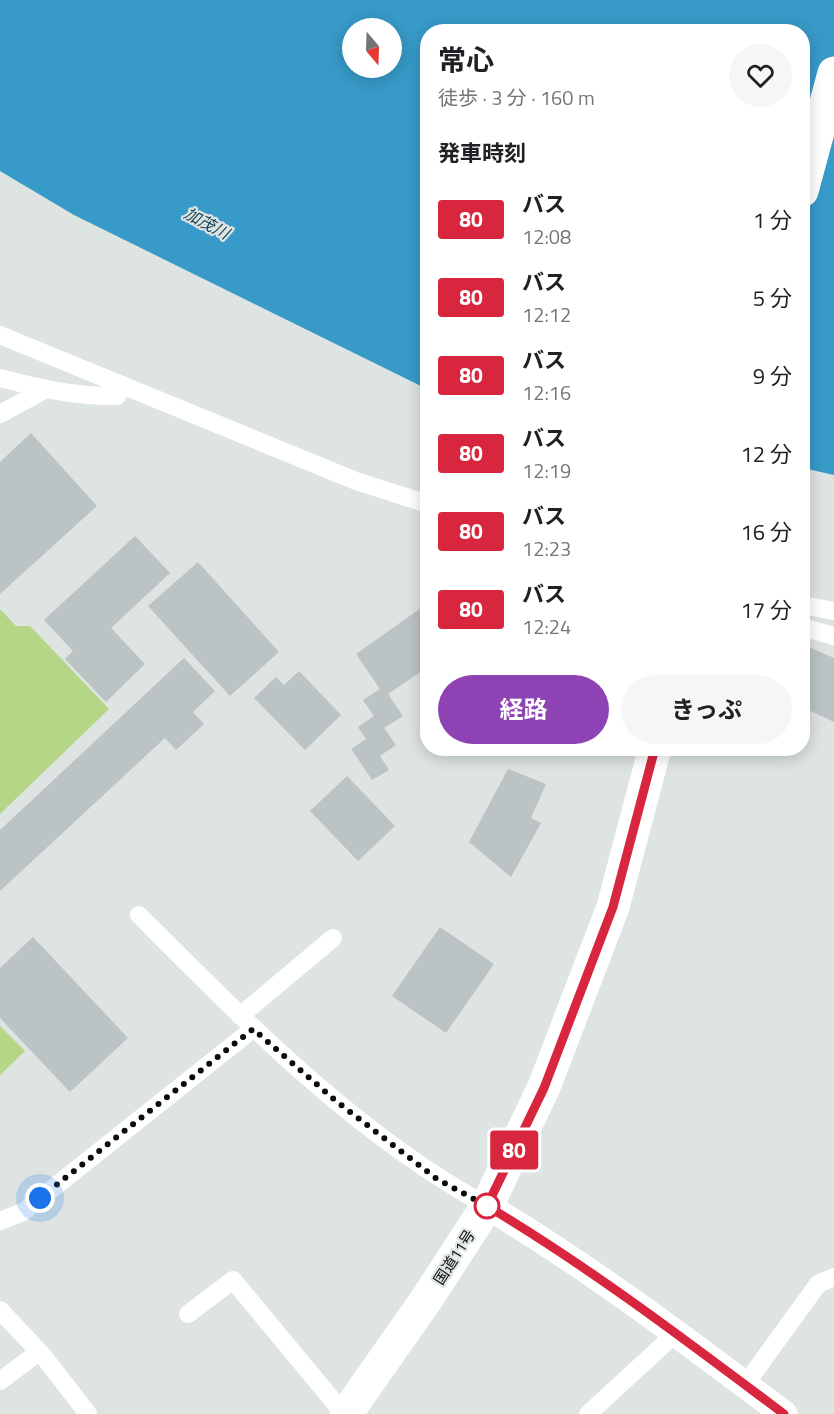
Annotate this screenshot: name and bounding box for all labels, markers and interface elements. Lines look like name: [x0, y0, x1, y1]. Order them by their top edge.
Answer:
north arrow: [342, 18, 402, 78]
map controls: [342, 18, 402, 78]
text: 常心: [438, 38, 494, 81]
button: heart: [729, 44, 792, 107]
text: 徒歩 · 3 分 · 160 m: [438, 82, 595, 113]
text: 発車時刻: [438, 136, 526, 170]
text: バス: [522, 187, 566, 221]
water label: 加茂川: [180, 201, 236, 246]
text: 80: [459, 203, 483, 235]
text: 1 分: [753, 203, 792, 237]
text: 12:08: [522, 221, 571, 252]
text: バス: [522, 265, 566, 299]
text: 80: [459, 281, 483, 313]
text: 5 分: [753, 281, 792, 315]
text: 12:12: [522, 299, 571, 330]
text: バス: [522, 343, 566, 377]
text: 80: [459, 359, 483, 391]
text: 9 分: [753, 359, 792, 393]
text: 12:16: [522, 377, 571, 408]
text: バス: [522, 421, 566, 455]
text: 80: [459, 437, 483, 469]
text: 12 分: [741, 437, 792, 471]
text: 12:19: [522, 455, 571, 486]
text: バス: [522, 499, 566, 533]
text: 80: [459, 515, 483, 547]
text: 16 分: [741, 515, 792, 549]
text: 12:23: [522, 533, 571, 564]
text: バス: [522, 577, 566, 611]
text: 80: [459, 593, 483, 625]
text: 17 分: [741, 593, 792, 627]
text: 12:24: [522, 611, 571, 642]
button: 経路: [438, 675, 609, 744]
button: きっぷ: [621, 675, 792, 744]
line badge: 80: [487, 1130, 541, 1170]
text: 80: [502, 1134, 526, 1166]
your location: [25, 1183, 55, 1213]
unlabelled marker: [474, 1193, 500, 1219]
street label: 国道11号: [428, 1225, 480, 1289]

